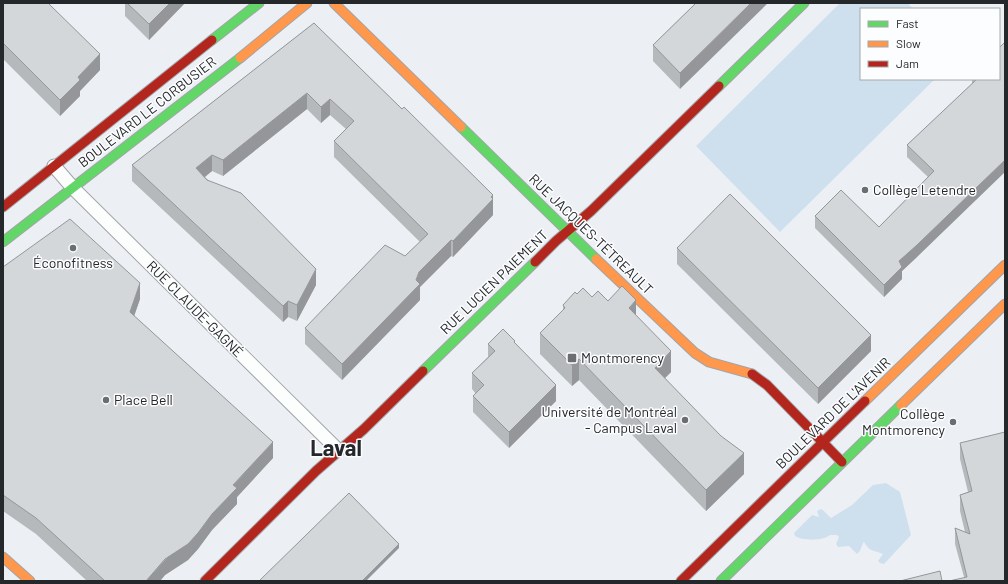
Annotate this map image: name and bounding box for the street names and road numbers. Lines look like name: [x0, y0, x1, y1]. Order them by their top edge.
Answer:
street label: BOULEVARD LE CORBUSIER: [74, 52, 219, 171]
street label: RUE JACQUES-TÉTREAULT: [526, 170, 657, 297]
street label: RUE LUCIEN PAIEMENT: [436, 226, 551, 337]
street label: RUE CLAUDE-GAGNÉ: [144, 257, 247, 360]
street label: BOULEVARD DE L'AVENIR: [772, 353, 894, 472]

